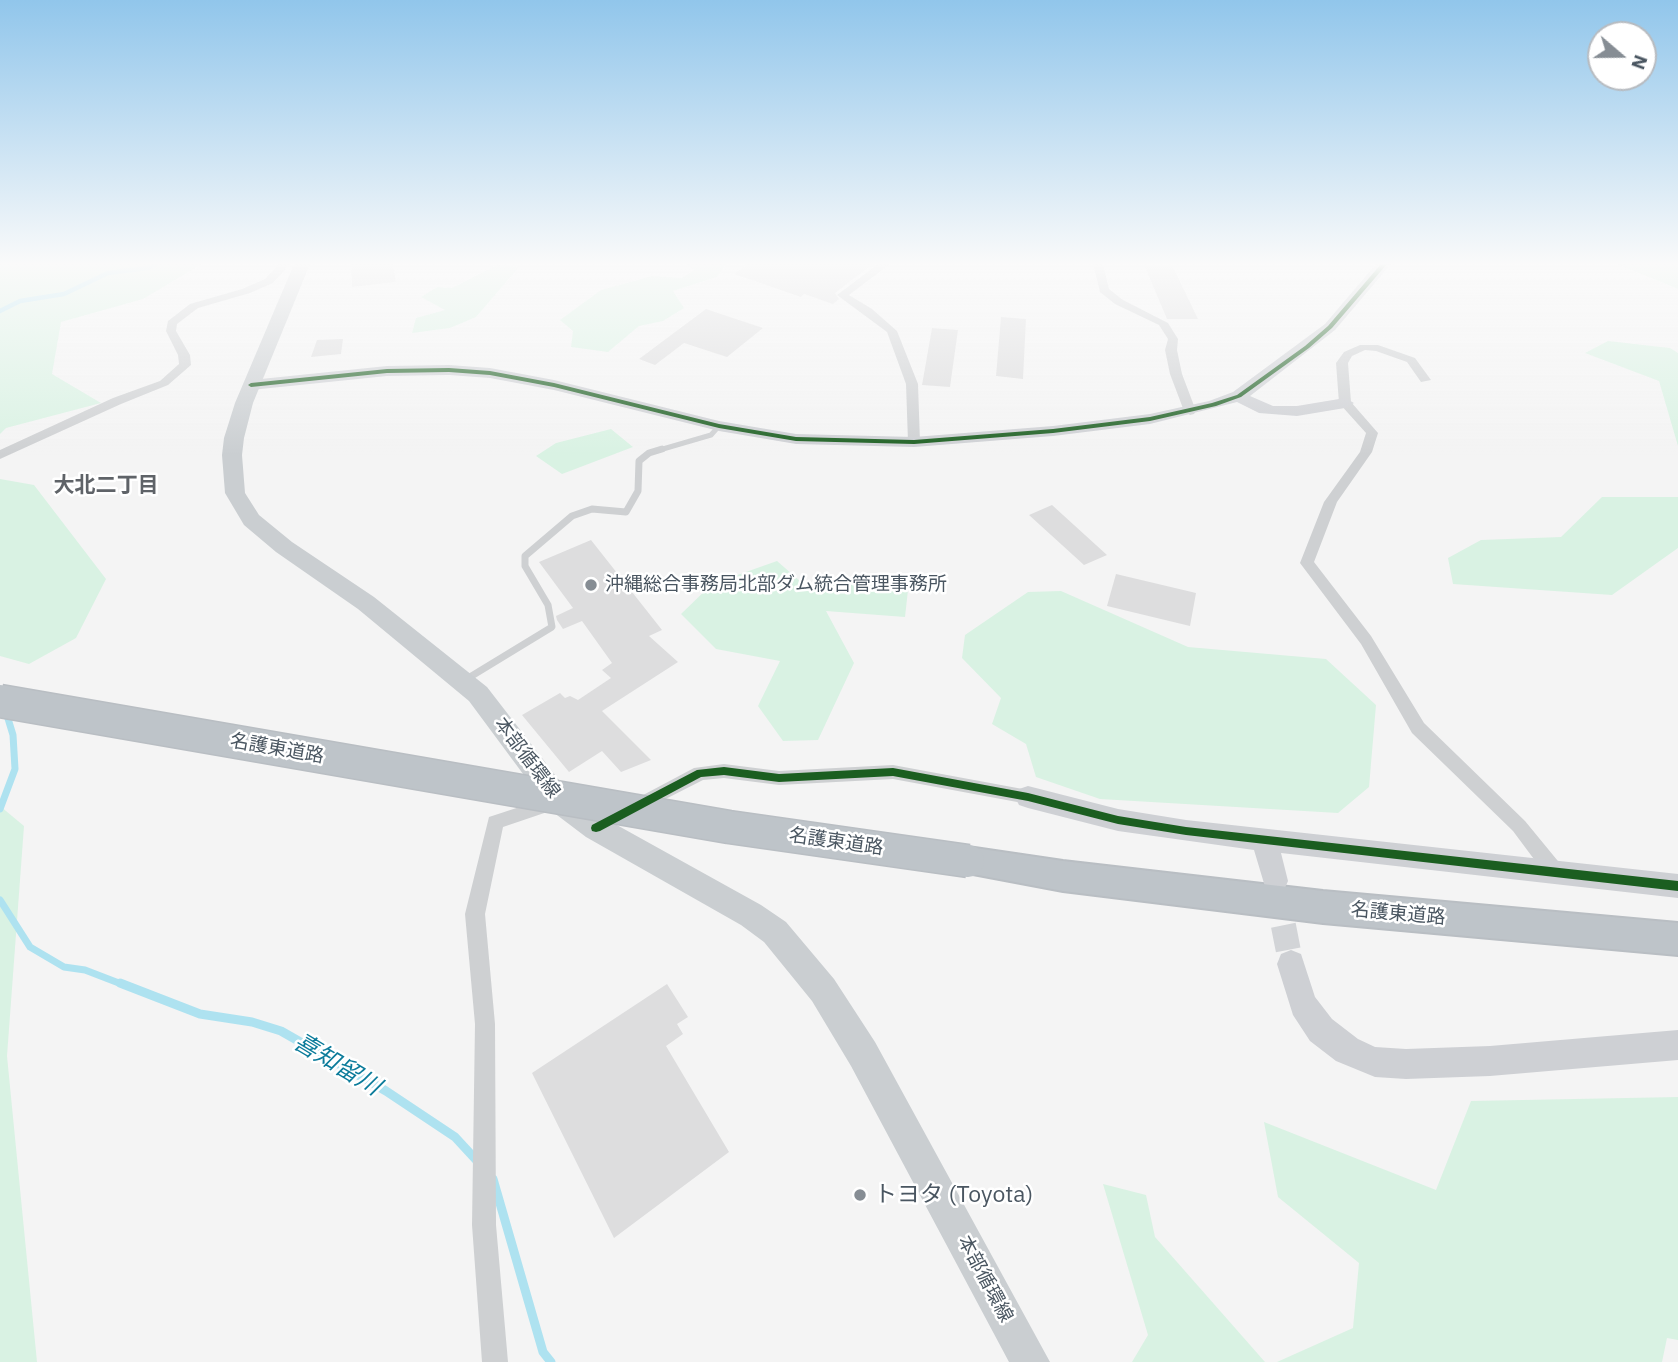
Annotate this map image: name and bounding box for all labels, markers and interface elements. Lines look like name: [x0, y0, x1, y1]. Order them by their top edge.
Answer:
north arrow: [1587, 21, 1657, 91]
text: N: [1626, 52, 1653, 73]
district label: 大北二丁目: [54, 473, 158, 499]
place label: 沖縄総合事務局北部ダム統合管理事務所: [605, 574, 947, 596]
marker: 沖縄総合事務局北部ダム統合管理事務所: [583, 577, 599, 593]
street label: 本部循環線: [489, 713, 565, 803]
street label: 名護東道路: [228, 730, 326, 768]
street label: 名護東道路: [787, 824, 885, 860]
street label: 名護東道路: [1350, 899, 1446, 929]
water label: 喜知留川: [288, 1028, 386, 1102]
place label: トヨタ (Toyota): [874, 1181, 1033, 1209]
marker: トヨタ (Toyota): [852, 1187, 868, 1203]
street label: 本部循環線: [953, 1232, 1017, 1326]

